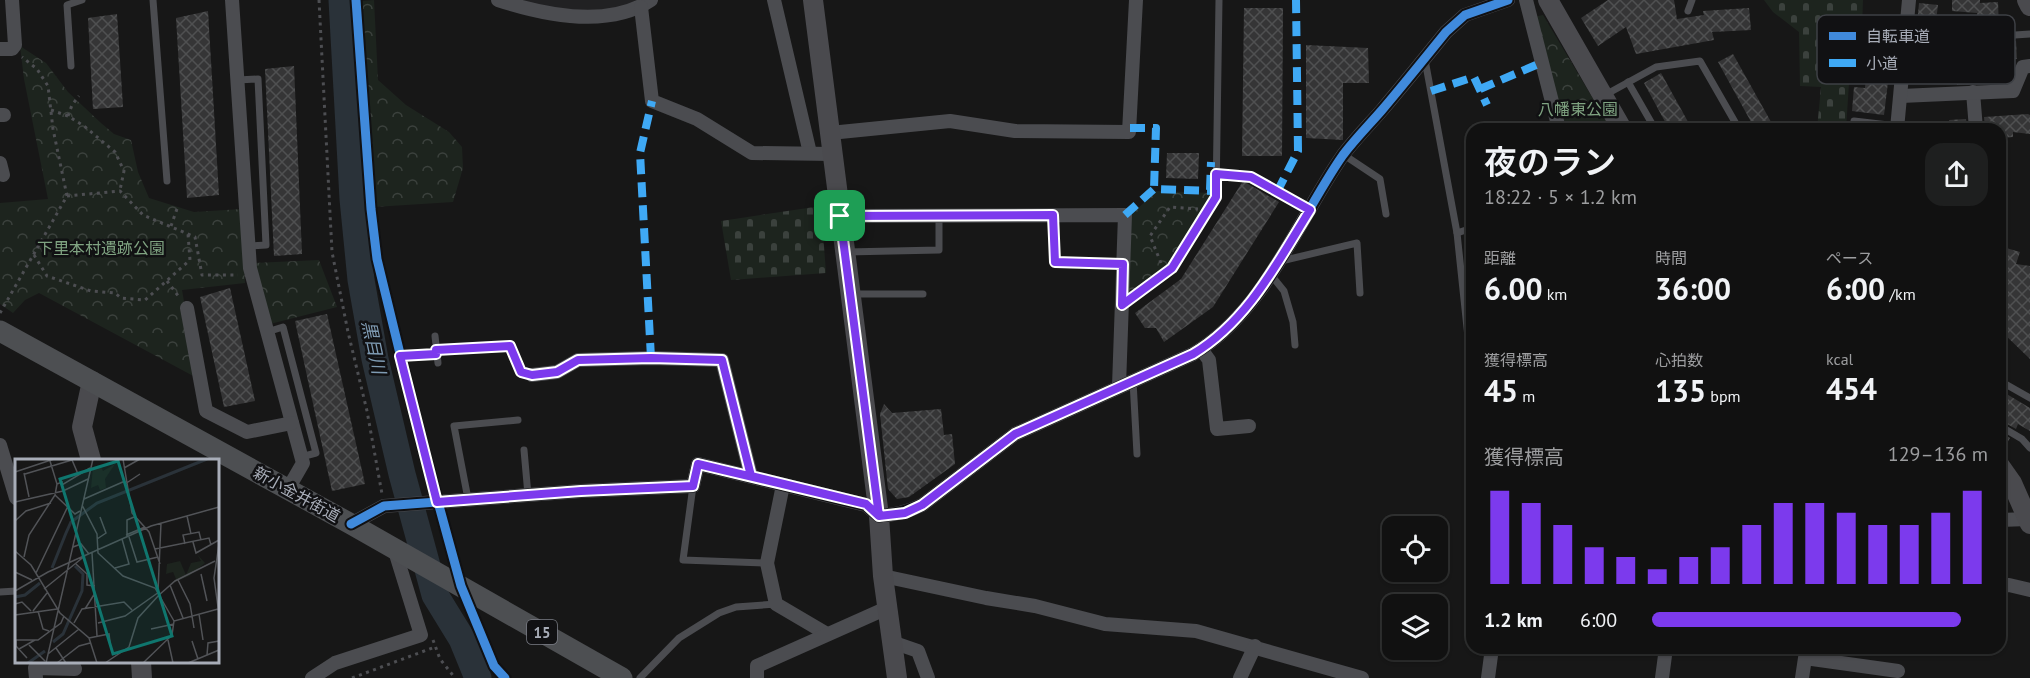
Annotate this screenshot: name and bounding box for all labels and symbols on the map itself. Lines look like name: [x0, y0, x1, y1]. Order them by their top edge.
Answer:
legend: [1817, 15, 2015, 84]
text: 自転車道: [1866, 26, 1930, 46]
text: 小道: [1866, 53, 1898, 73]
park label: 八幡東公園: [1538, 99, 1618, 119]
pin: [814, 190, 865, 241]
park label: 下里本村遺跡公園: [37, 238, 165, 258]
water label: 黒目川: [357, 318, 391, 378]
inset map: [15, 459, 219, 663]
street label: 新小金井街道: [250, 462, 344, 526]
road number: 15: [527, 620, 557, 644]

